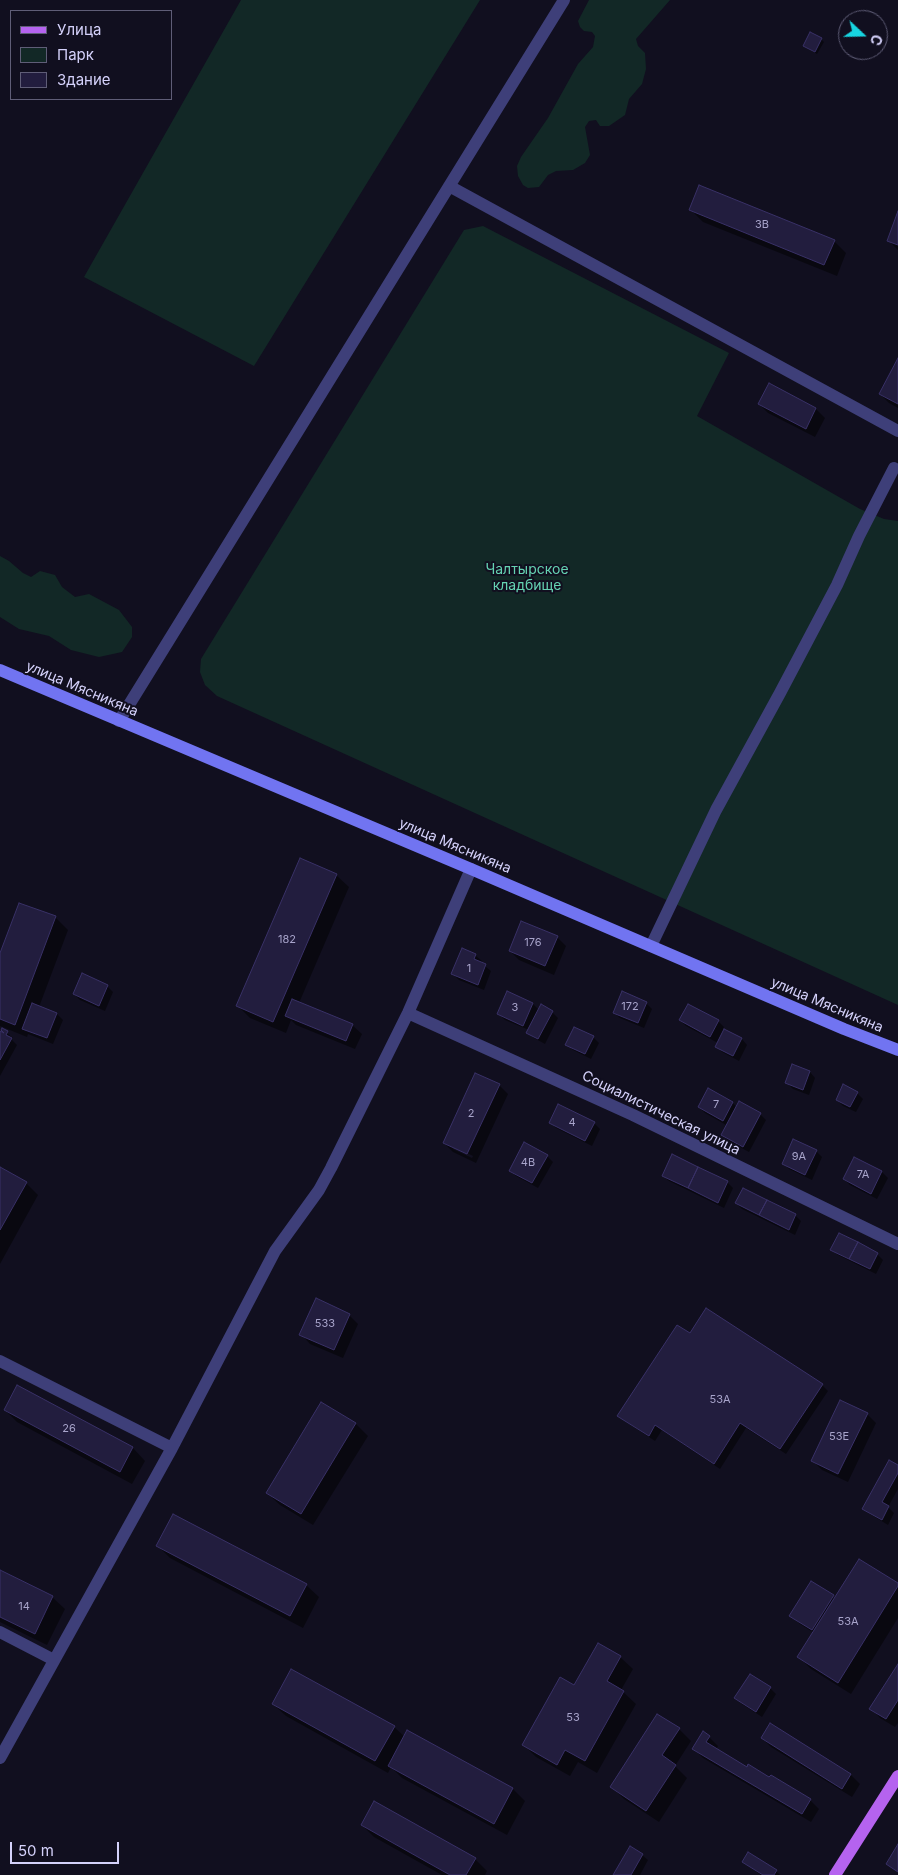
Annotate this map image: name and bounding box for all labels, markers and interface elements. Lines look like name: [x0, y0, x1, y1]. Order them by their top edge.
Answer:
legend: [10, 10, 172, 100]
north arrow: [838, 10, 888, 60]
text: Улица: [57, 20, 101, 39]
text: С: [867, 32, 886, 48]
text: Парк: [57, 45, 94, 64]
text: Здание: [57, 70, 111, 89]
house number: 3В: [755, 218, 769, 232]
park label: Чалтырское кладбище: [485, 562, 569, 594]
street label: улица Мясникяна: [23, 658, 141, 720]
street label: улица Мясникяна: [396, 815, 514, 877]
house number: 182: [278, 933, 296, 947]
house number: 176: [524, 936, 542, 950]
house number: 1: [467, 962, 471, 976]
street label: улица Мясникяна: [768, 974, 886, 1036]
house number: 172: [621, 1000, 639, 1014]
house number: 3: [512, 1001, 518, 1015]
street label: Социалистическая улица: [579, 1067, 743, 1159]
house number: 7: [713, 1098, 719, 1112]
house number: 2: [468, 1107, 474, 1121]
house number: 4: [568, 1116, 576, 1130]
house number: 9А: [792, 1150, 806, 1164]
house number: 4В: [521, 1156, 535, 1170]
house number: 7А: [857, 1168, 869, 1182]
house number: 53З: [315, 1317, 335, 1331]
house number: 53А: [709, 1393, 731, 1407]
house number: 26: [62, 1422, 76, 1436]
house number: 53Е: [829, 1430, 849, 1444]
house number: 14: [18, 1600, 30, 1614]
house number: 53А: [837, 1615, 859, 1629]
house number: 53: [566, 1711, 580, 1725]
scale bar: [12, 1832, 121, 1864]
text: 50 m: [18, 1841, 54, 1860]

